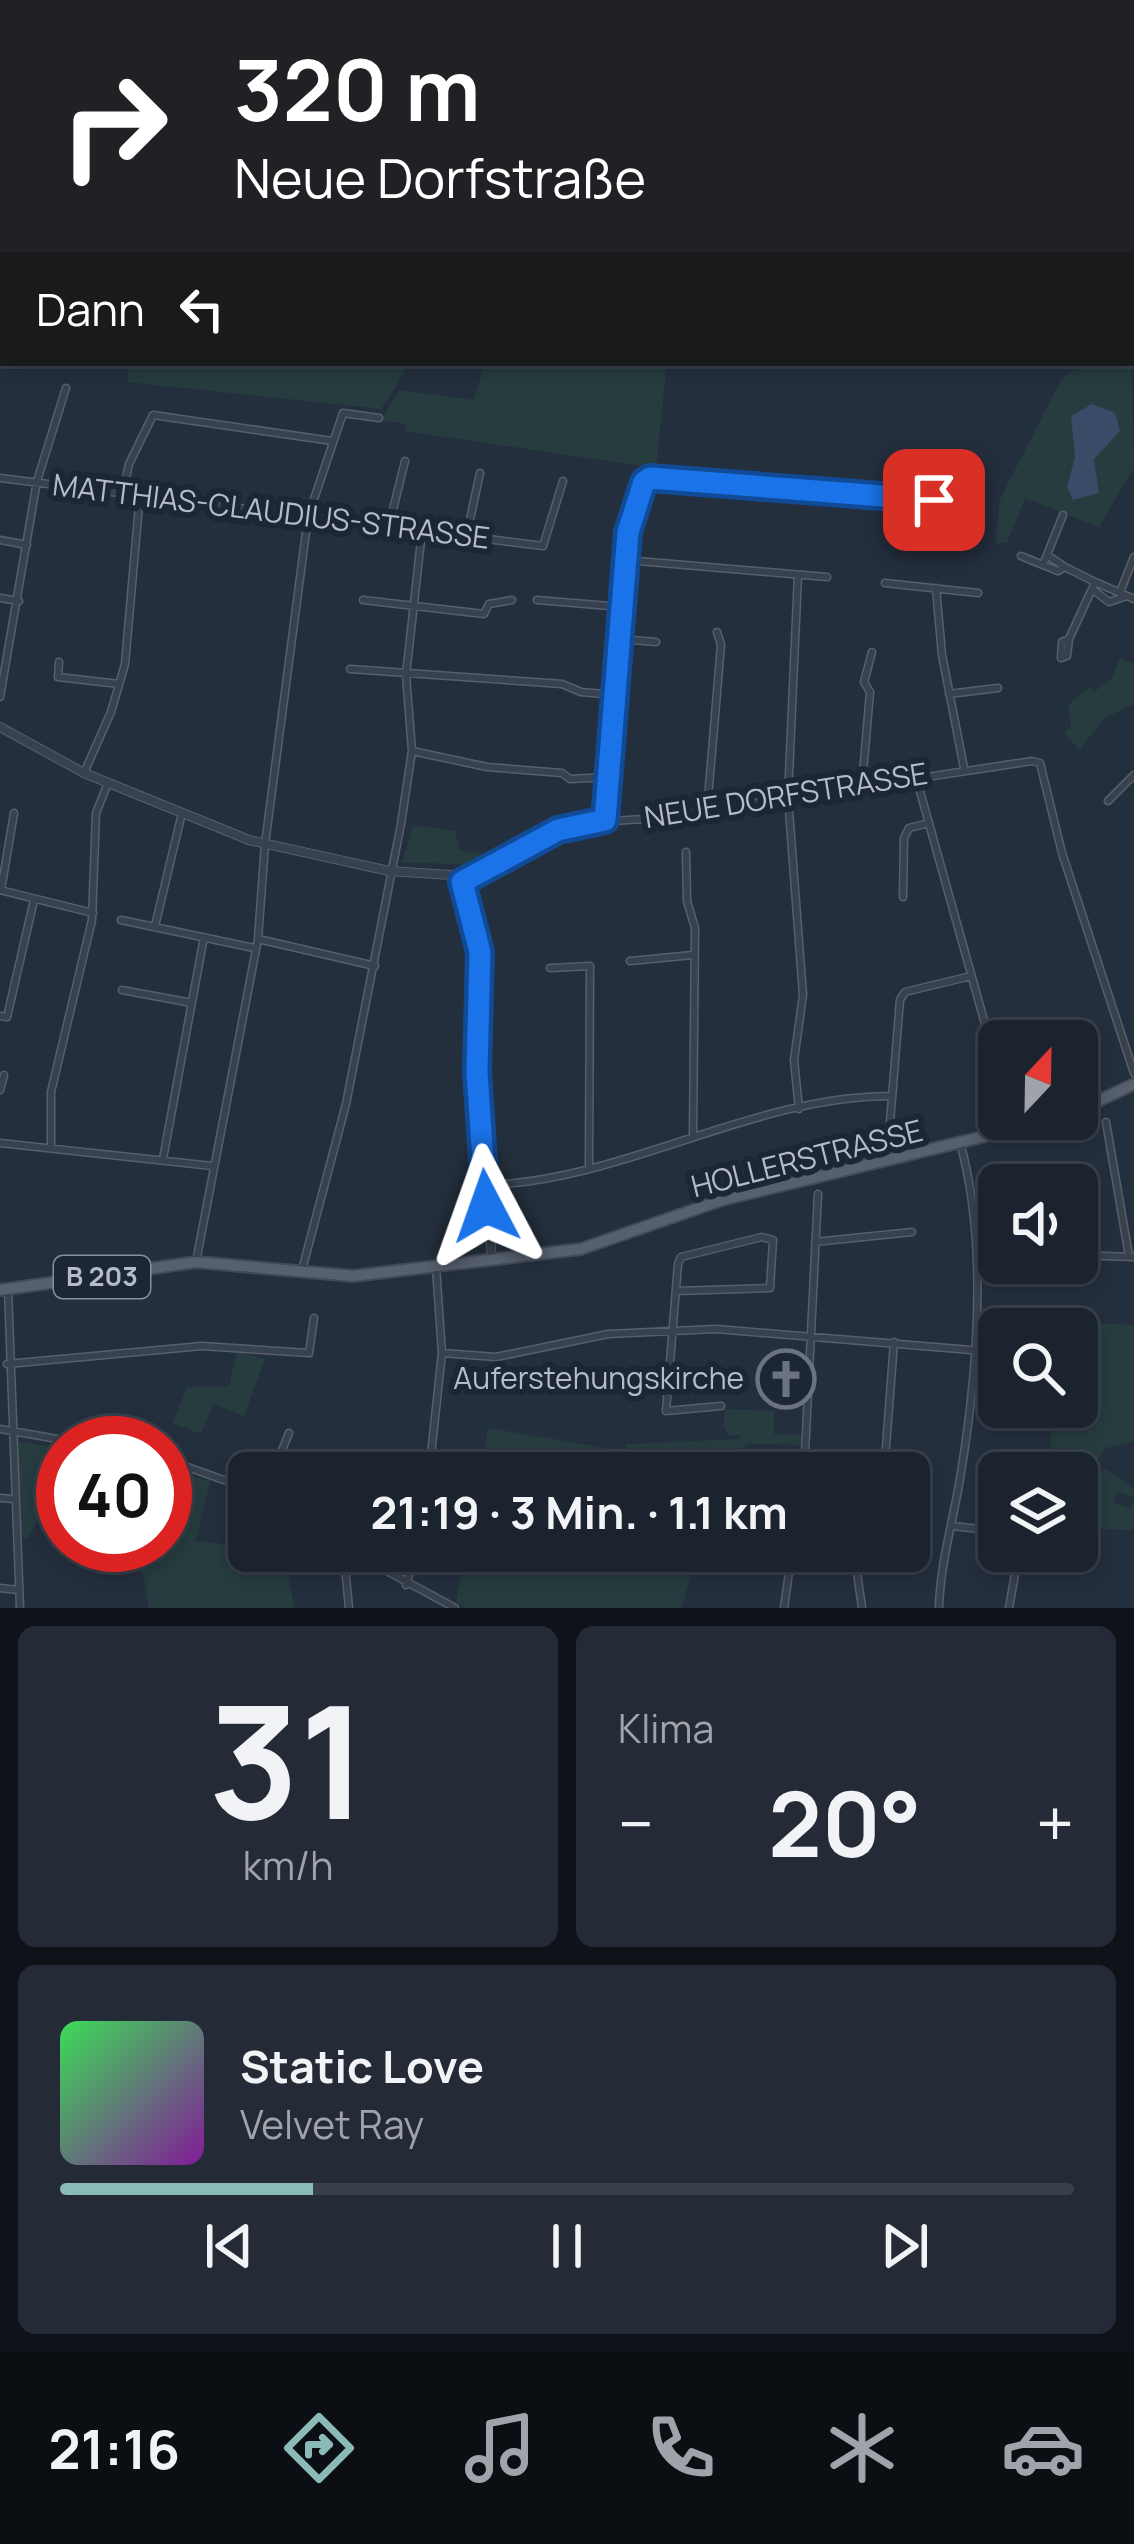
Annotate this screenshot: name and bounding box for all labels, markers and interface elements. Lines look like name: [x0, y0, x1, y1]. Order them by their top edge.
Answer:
text: 320 m: [234, 31, 480, 146]
icon: right: [36, 48, 192, 204]
text: Neue Dorfstraße: [234, 140, 646, 214]
icon: left: [169, 276, 235, 342]
text: Dann: [36, 278, 145, 340]
pin: [883, 449, 985, 551]
street label: MATTHIAS-CLAUDIUS-STRASSE: [50, 463, 492, 558]
icon: arrive: [901, 467, 967, 533]
street label: NEUE DORFSTRASSE: [641, 752, 930, 837]
north arrow: [978, 1020, 1098, 1140]
map controls: [978, 1020, 1098, 1572]
street label: HOLLERSTRASSE: [687, 1109, 927, 1206]
position arrow: [423, 1143, 549, 1269]
button: sound: [978, 1164, 1098, 1284]
road number: B 203: [54, 1256, 150, 1298]
button: search: [978, 1308, 1098, 1428]
church icon: Auferstehungskirche: [755, 1348, 817, 1410]
place label: Auferstehungskirche: [453, 1357, 744, 1398]
speed limit sign: 40: [36, 1416, 192, 1572]
button: layers: [978, 1452, 1098, 1572]
text: 21:19 · 3 Min. · 1.1 km: [370, 1481, 788, 1543]
text: 31: [208, 1653, 368, 1866]
text: Klima: [618, 1701, 714, 1755]
text: 20°: [768, 1761, 921, 1884]
text: −: [618, 1778, 654, 1868]
text: +: [1036, 1778, 1074, 1868]
text: km/h: [243, 1838, 333, 1892]
text: Static Love: [240, 2035, 484, 2097]
text: Velvet Ray: [240, 2097, 424, 2151]
icon: previous: [196, 2213, 262, 2279]
icon: pause: [534, 2213, 600, 2279]
icon: next: [872, 2213, 938, 2279]
icon: directions: [277, 2406, 361, 2490]
icon: music: [458, 2406, 542, 2490]
icon: phone: [639, 2406, 723, 2490]
icon: climate: [820, 2406, 904, 2490]
icon: car: [1001, 2406, 1085, 2490]
text: 21:16: [49, 2411, 180, 2485]

